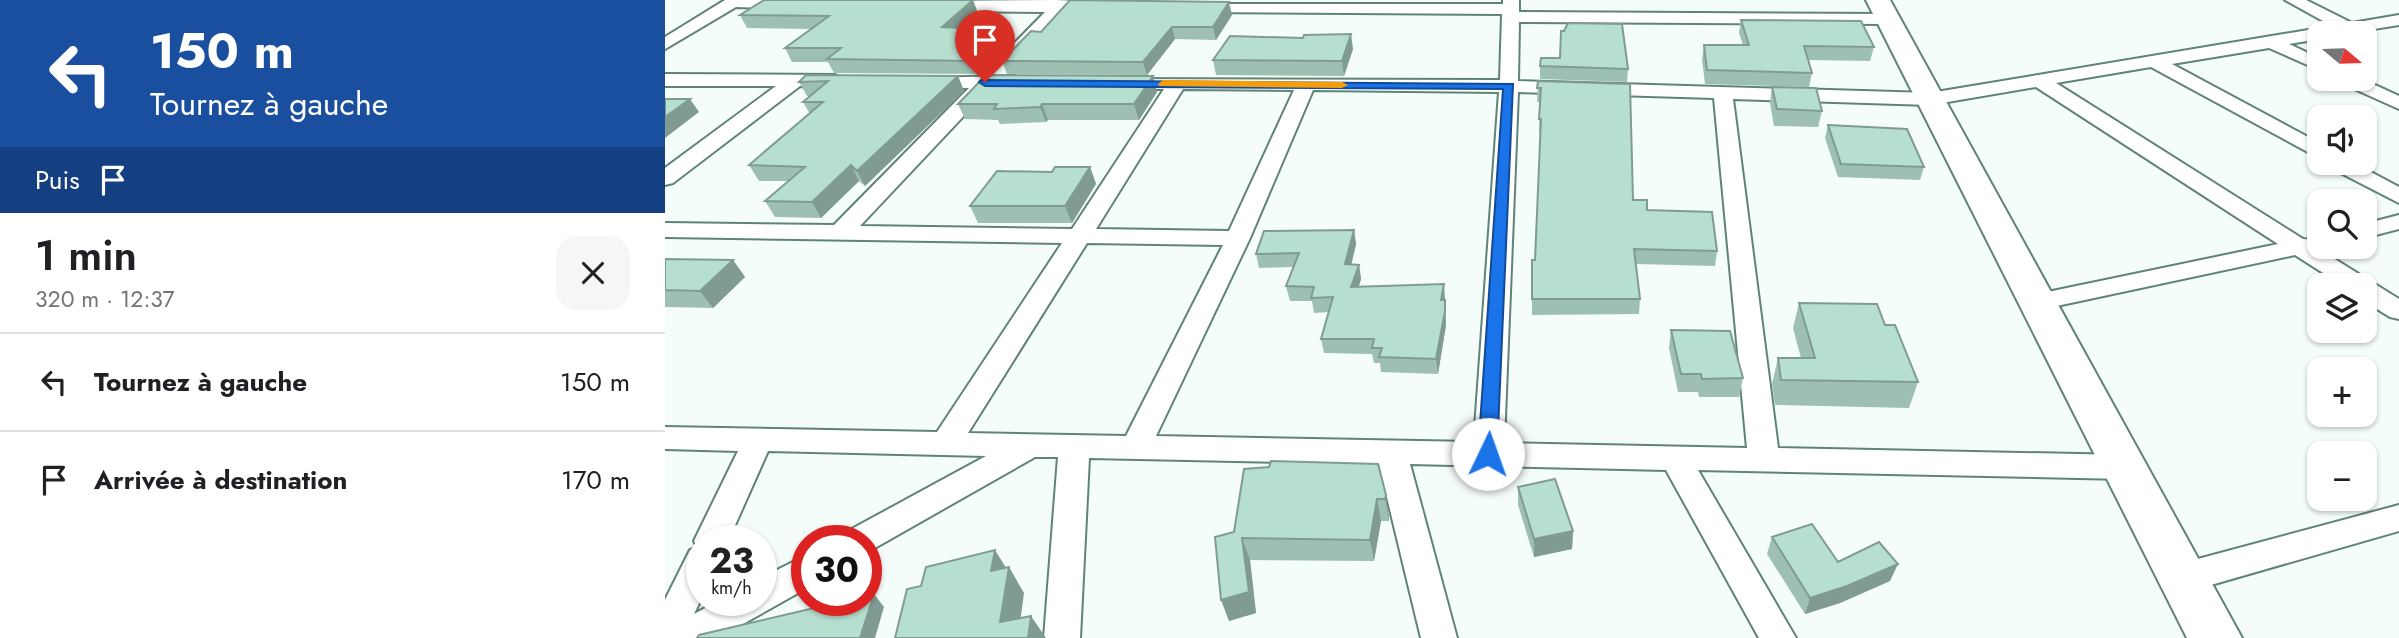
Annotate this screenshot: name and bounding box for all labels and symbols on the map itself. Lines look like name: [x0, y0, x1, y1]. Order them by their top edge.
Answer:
pin: [955, 10, 1015, 82]
north arrow: [2307, 21, 2377, 91]
position arrow: [1451, 417, 1525, 491]
speed limit sign: 30: [791, 525, 882, 616]

